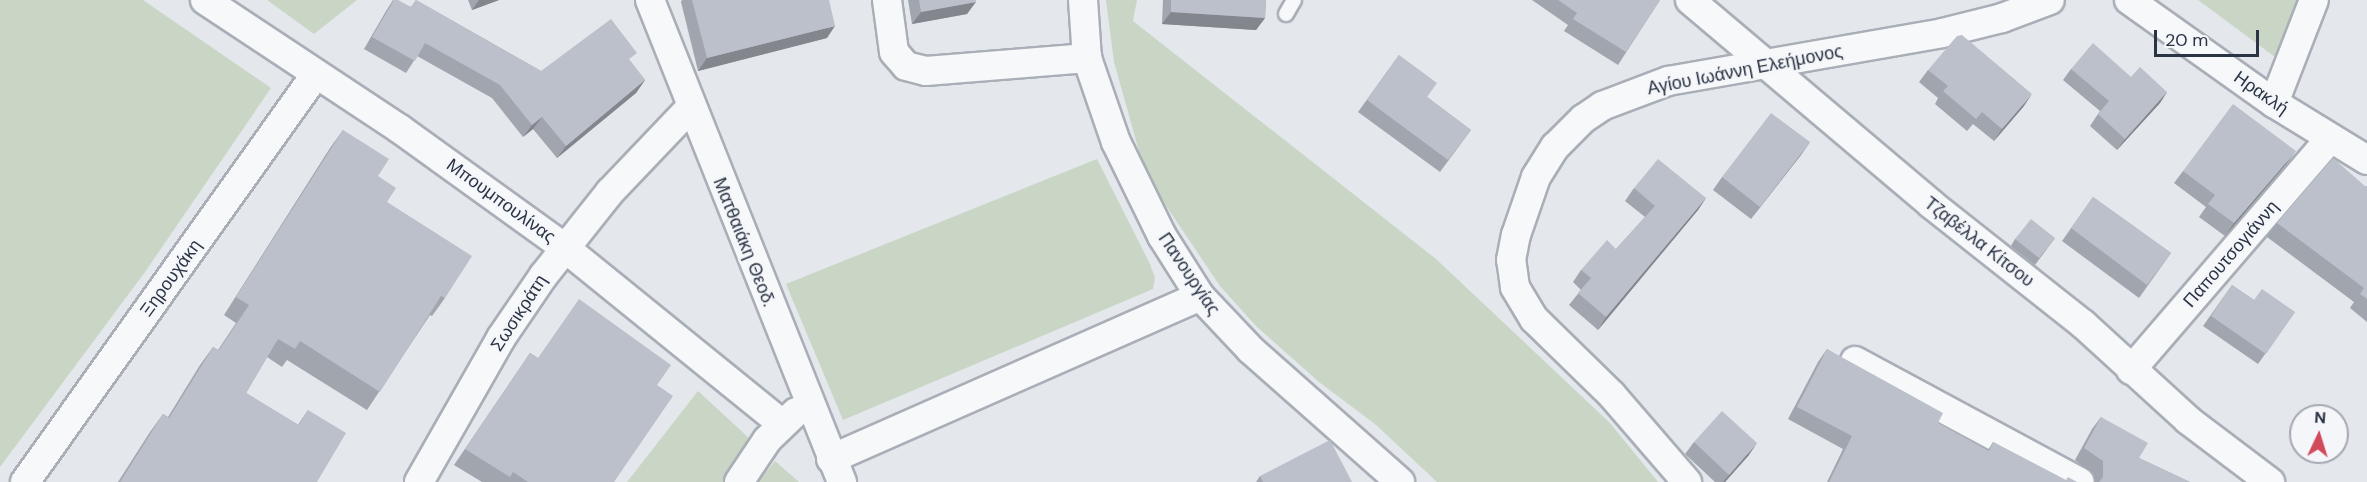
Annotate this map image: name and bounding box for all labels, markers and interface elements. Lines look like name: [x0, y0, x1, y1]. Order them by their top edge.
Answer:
scale bar: [2157, 18, 2262, 56]
text: 20 m: [2165, 28, 2208, 52]
street label: Αγίου Ιωάννη Ελεήμονος: [1645, 40, 1845, 100]
street label: Ηρακλή: [2230, 66, 2292, 120]
street label: Μπουμπουλίνας: [442, 154, 560, 248]
street label: Ματθαιάκη Θεοδ.: [708, 175, 780, 309]
street label: Τζαβέλλα Κίτσου: [1920, 192, 2038, 292]
street label: Παπουτσογιάννη: [2179, 196, 2283, 312]
street label: Πανουργίας: [1154, 229, 1224, 319]
street label: Ξηρουχάκη: [136, 235, 206, 321]
street label: Σωσικράτη: [486, 271, 552, 355]
north arrow: [2289, 404, 2349, 464]
text: N: [2314, 407, 2327, 428]

